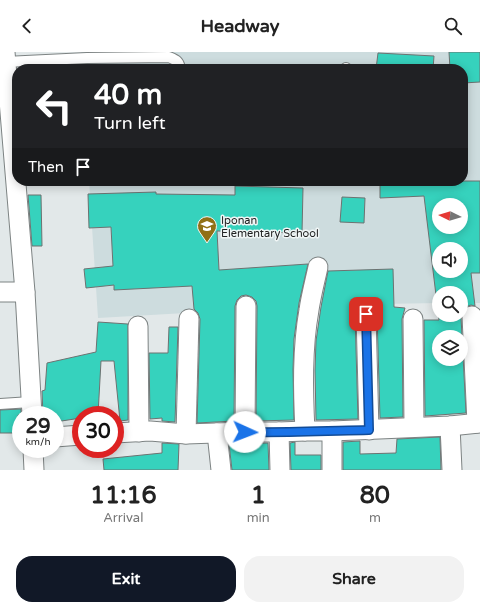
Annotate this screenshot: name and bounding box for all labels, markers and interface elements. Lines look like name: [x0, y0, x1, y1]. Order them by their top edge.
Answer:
icon: back: [16, 15, 38, 37]
text: Headway: [201, 15, 279, 37]
icon: search: [442, 15, 464, 37]
text: 40 m: [94, 78, 162, 112]
icon: left: [28, 80, 80, 132]
text: Turn left: [94, 112, 166, 134]
icon: arrive: [72, 156, 94, 178]
text: Then: [28, 158, 64, 176]
north arrow: [432, 198, 468, 234]
map controls: [432, 198, 468, 366]
place label: Iponan Elementary School: [221, 214, 319, 240]
school or university icon: Iponan Elementary School: [196, 215, 218, 243]
button: sound: [432, 242, 468, 278]
button: search: [432, 286, 468, 322]
pin: [349, 297, 383, 331]
icon: arrive: [355, 303, 377, 325]
button: layers: [432, 330, 468, 366]
speed limit sign: 30: [72, 406, 124, 458]
position arrow: [224, 411, 266, 453]
text: 29: [25, 415, 51, 439]
text: km/h: [25, 436, 51, 448]
text: 11:16: [90, 481, 157, 510]
text: 1: [251, 481, 266, 510]
text: 80: [360, 481, 390, 510]
text: Arrival: [103, 510, 143, 526]
text: min: [247, 510, 270, 526]
text: m: [369, 510, 381, 526]
button: Exit: [16, 556, 236, 602]
button: Share: [244, 556, 464, 602]

